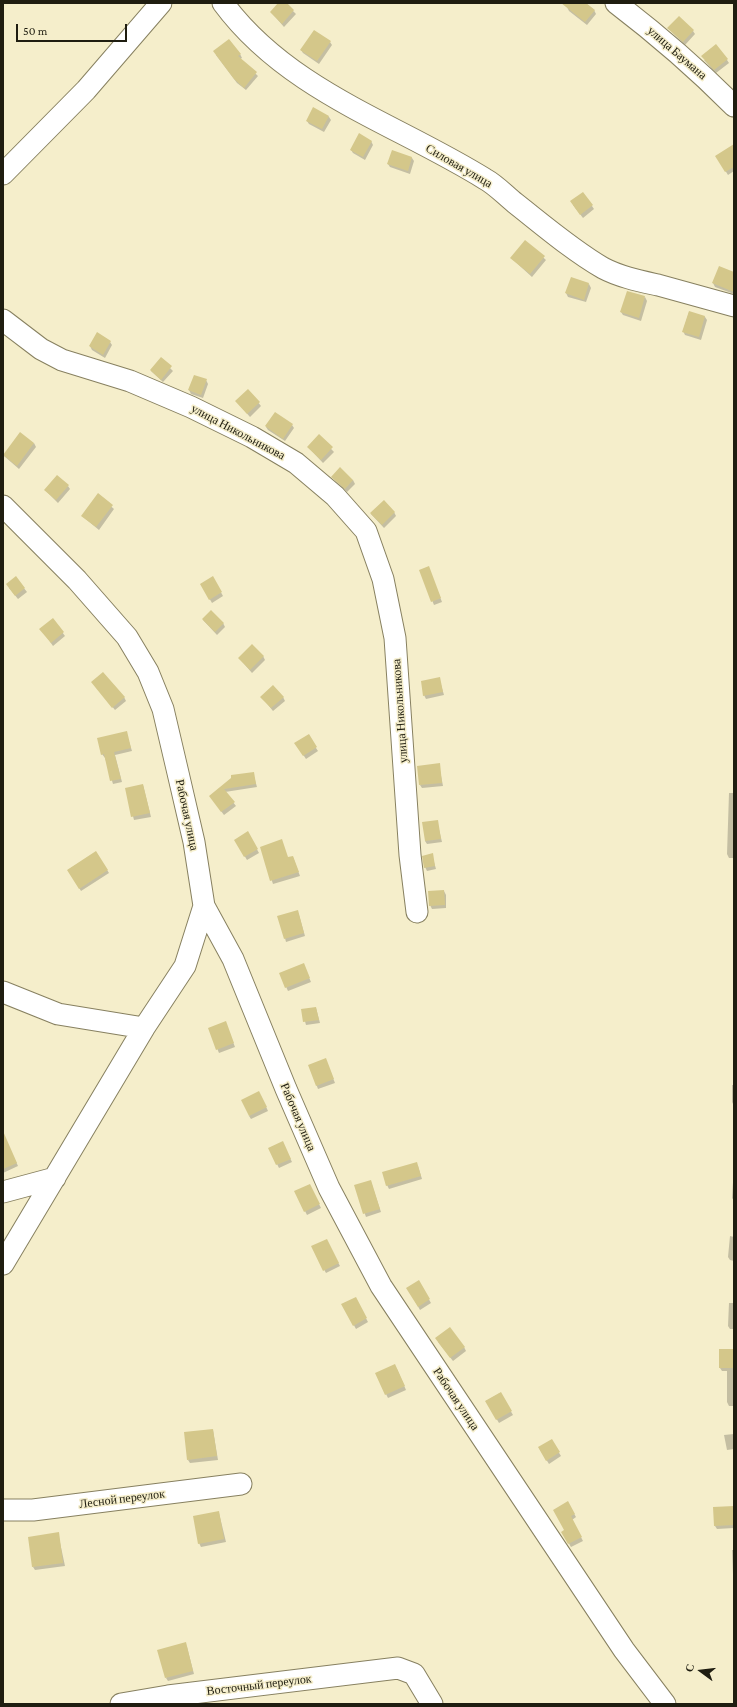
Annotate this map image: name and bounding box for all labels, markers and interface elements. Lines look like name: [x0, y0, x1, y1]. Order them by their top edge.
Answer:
scale bar: [18, 16, 129, 42]
street label: улица Баумана: [644, 23, 710, 83]
text: 50 m: [23, 24, 47, 38]
street label: Силовая улица: [423, 141, 495, 191]
street label: улица Никольникова: [189, 401, 287, 463]
street label: улица Никольникова: [389, 658, 411, 764]
street label: Рабочая улица: [172, 778, 202, 852]
street label: Рабочая улица: [277, 1081, 319, 1153]
street label: Рабочая улица: [430, 1365, 482, 1433]
street label: Лесной переулок: [78, 1487, 166, 1511]
north arrow: [681, 1651, 721, 1691]
text: С: [683, 1663, 696, 1673]
street label: Восточный переулок: [206, 1671, 312, 1699]

